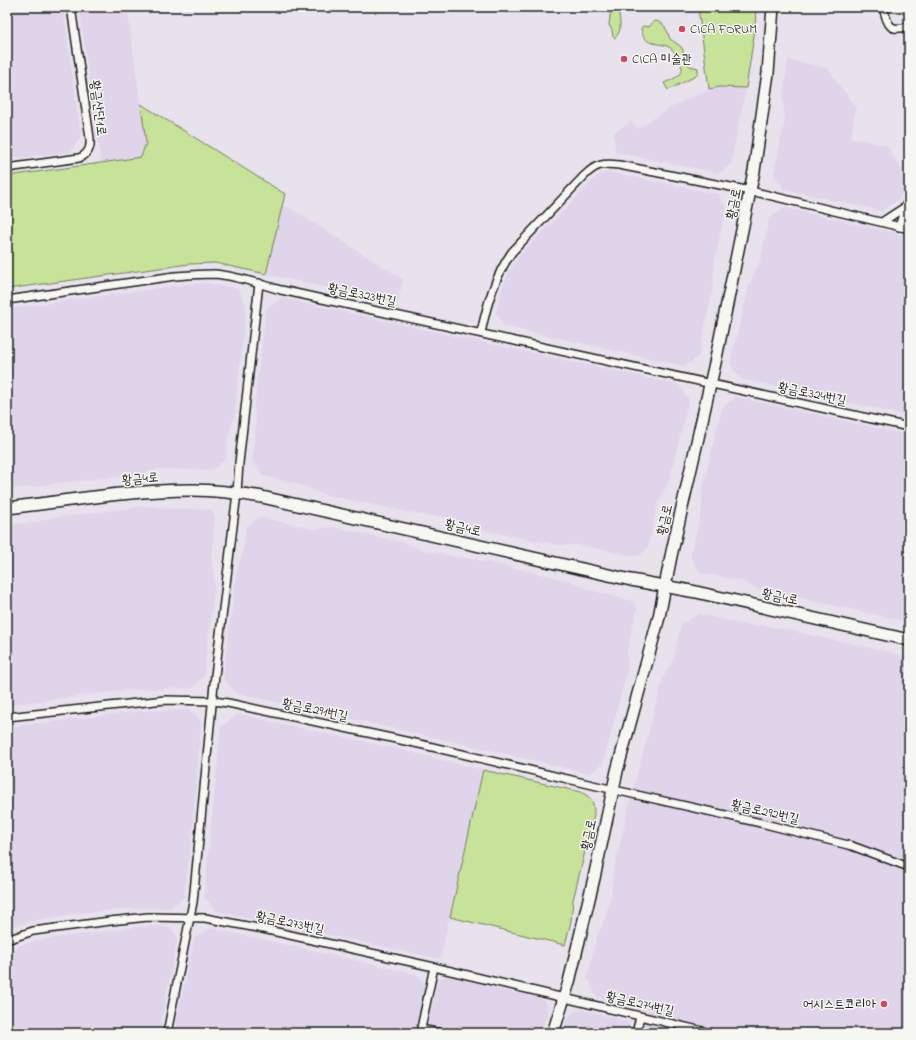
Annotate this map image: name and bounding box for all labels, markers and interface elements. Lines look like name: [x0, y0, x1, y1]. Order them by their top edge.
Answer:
place label: CICA FORUM: [690, 20, 757, 39]
marker: CICA FORUM: [677, 24, 687, 34]
place label: CICA 미술관: [632, 50, 692, 69]
marker: CICA 미술관: [619, 54, 629, 64]
street label: 황금산단1로: [85, 79, 111, 137]
street label: 황금로: [721, 187, 747, 221]
street label: 황금로323번길: [326, 278, 398, 312]
street label: 황금로324번길: [776, 377, 848, 411]
street label: 황금4로: [121, 468, 159, 490]
street label: 황금로: [652, 503, 678, 537]
street label: 황금4로: [443, 515, 483, 541]
street label: 황금4로: [760, 584, 800, 610]
street label: 황금로291번길: [280, 694, 350, 726]
street label: 황금로292번길: [729, 795, 801, 829]
street label: 황금로: [576, 818, 602, 852]
street label: 황금로273번길: [254, 906, 326, 940]
street label: 황금로274번길: [604, 987, 676, 1021]
place label: 어시스트코리아: [803, 995, 877, 1014]
marker: 어시스트코리아: [879, 999, 889, 1009]

